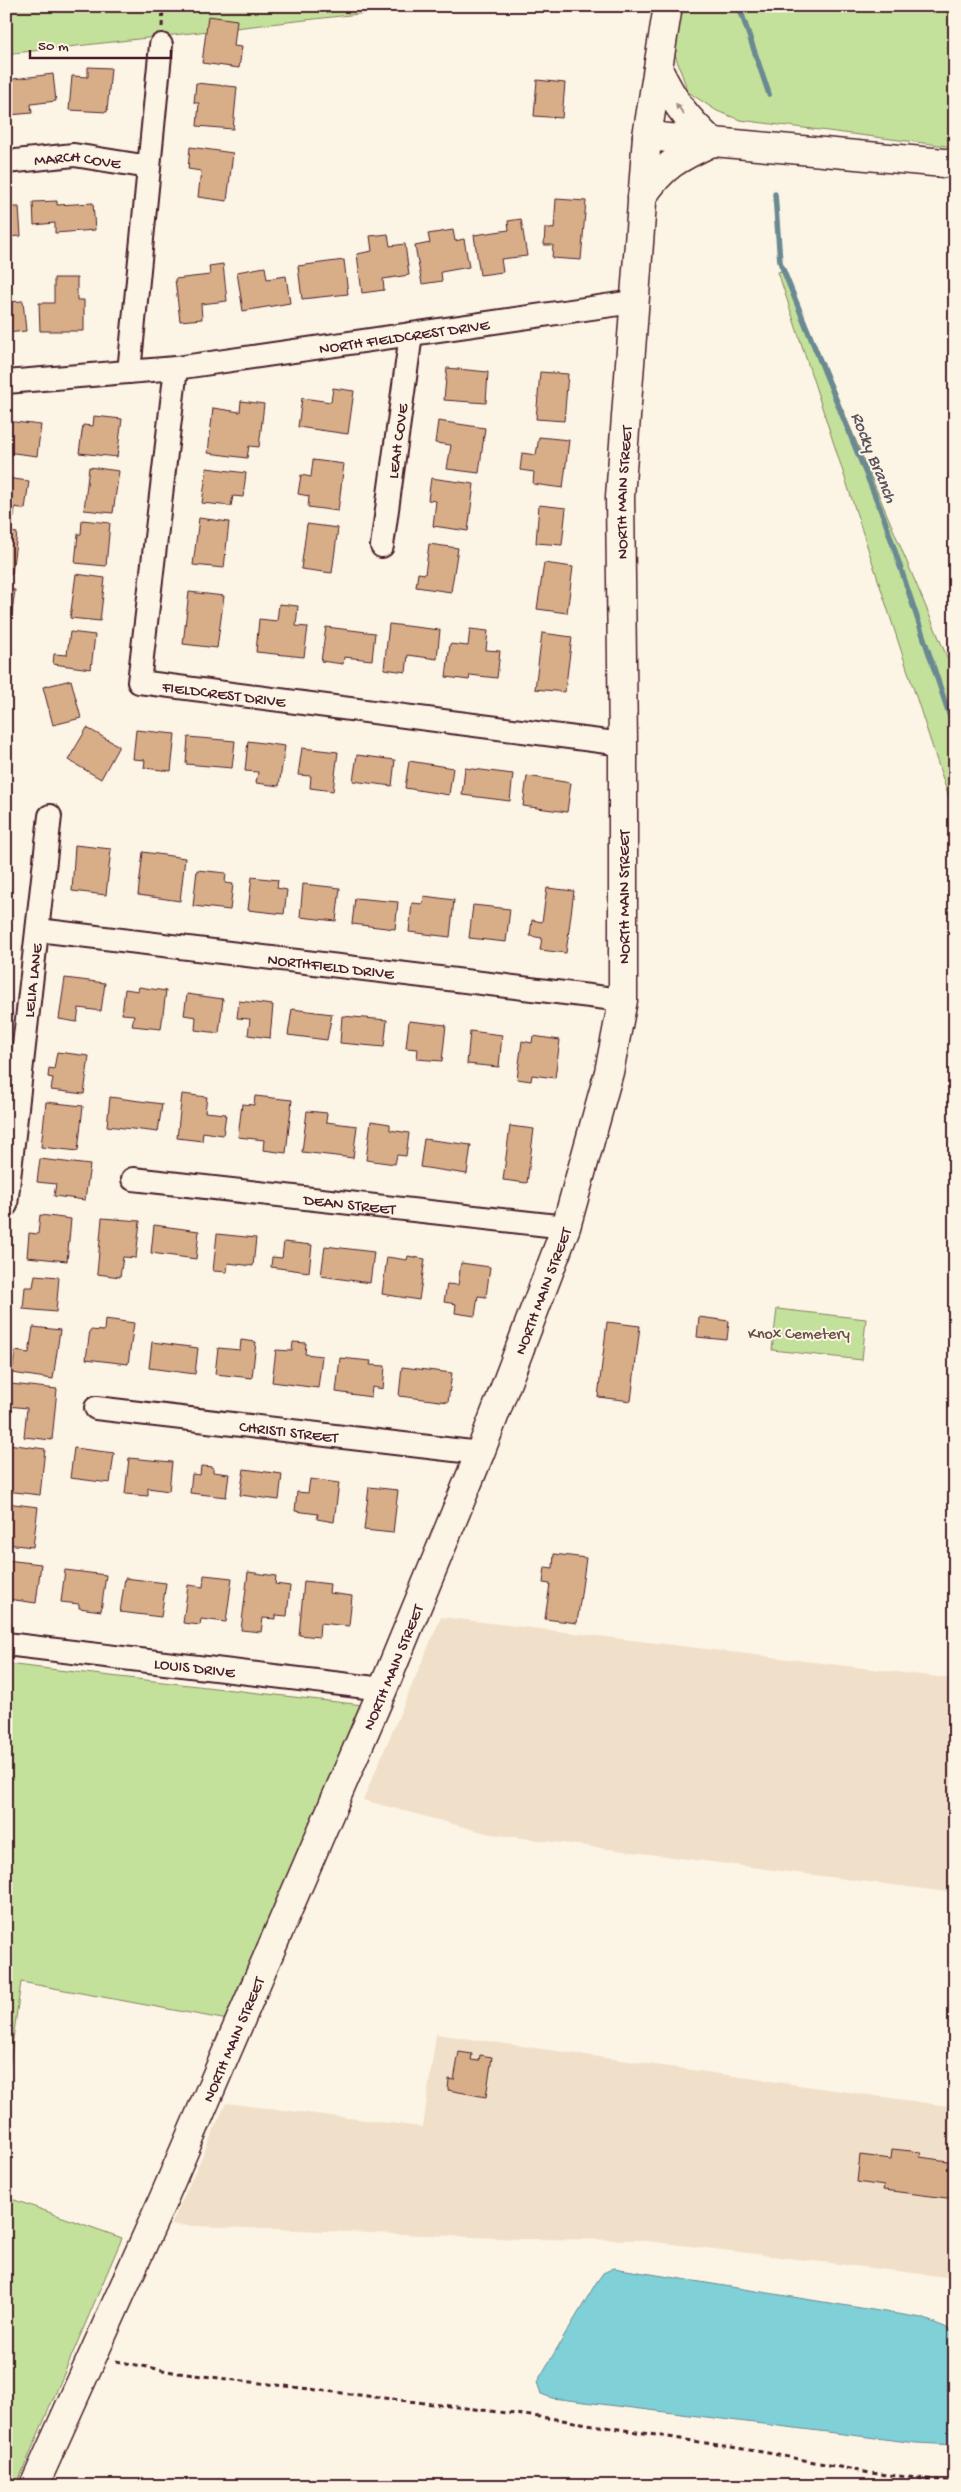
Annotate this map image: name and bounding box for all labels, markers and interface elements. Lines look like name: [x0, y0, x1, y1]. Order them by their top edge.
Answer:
scale bar: [30, 28, 171, 60]
text: 50 m: [38, 38, 69, 56]
one-way arrow: [675, 102, 685, 116]
street label: MARCH COVE: [33, 149, 123, 176]
street label: NORTH FIELDCREST DRIVE: [318, 317, 492, 360]
street label: LEAH COVE: [385, 402, 414, 480]
water label: Rocky Branch: [845, 410, 901, 507]
street label: NORTH MAIN STREET: [614, 424, 638, 559]
street label: FIELDCREST DRIVE: [160, 679, 288, 714]
street label: NORTH MAIN STREET: [617, 829, 636, 964]
street label: LELIA LANE: [21, 942, 49, 1019]
street label: NORTHFIELD DRIVE: [266, 952, 396, 986]
street label: DEAN STREET: [301, 1192, 397, 1221]
street label: NORTH MAIN STREET: [512, 1225, 578, 1358]
park label: Knox Cemetery: [748, 1326, 850, 1345]
street label: CHRISTI STREET: [238, 1419, 340, 1449]
street label: NORTH MAIN STREET: [360, 1602, 430, 1734]
street label: LOUIS DRIVE: [153, 1656, 237, 1684]
street label: NORTH MAIN STREET: [200, 1974, 271, 2106]

